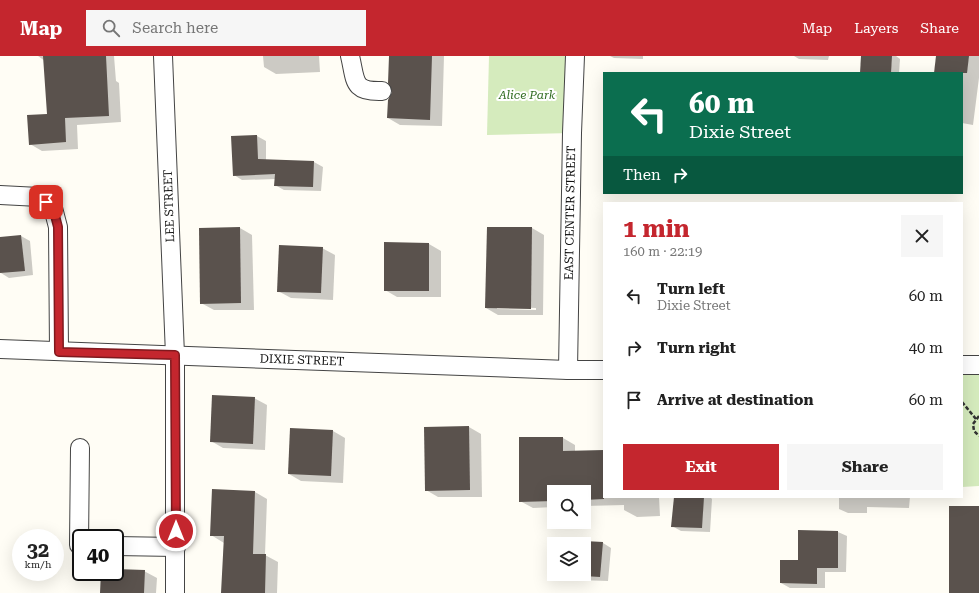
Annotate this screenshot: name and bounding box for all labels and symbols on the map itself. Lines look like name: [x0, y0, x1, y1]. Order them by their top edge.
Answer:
park label: Alice Park: [498, 88, 556, 102]
street label: EAST CENTER STREET: [562, 146, 578, 280]
street label: LEE STREET: [161, 169, 177, 243]
pin: [29, 185, 63, 219]
street label: DIXIE STREET: [259, 352, 345, 368]
position arrow: [155, 510, 197, 552]
speed limit sign: 40: [72, 529, 124, 581]

